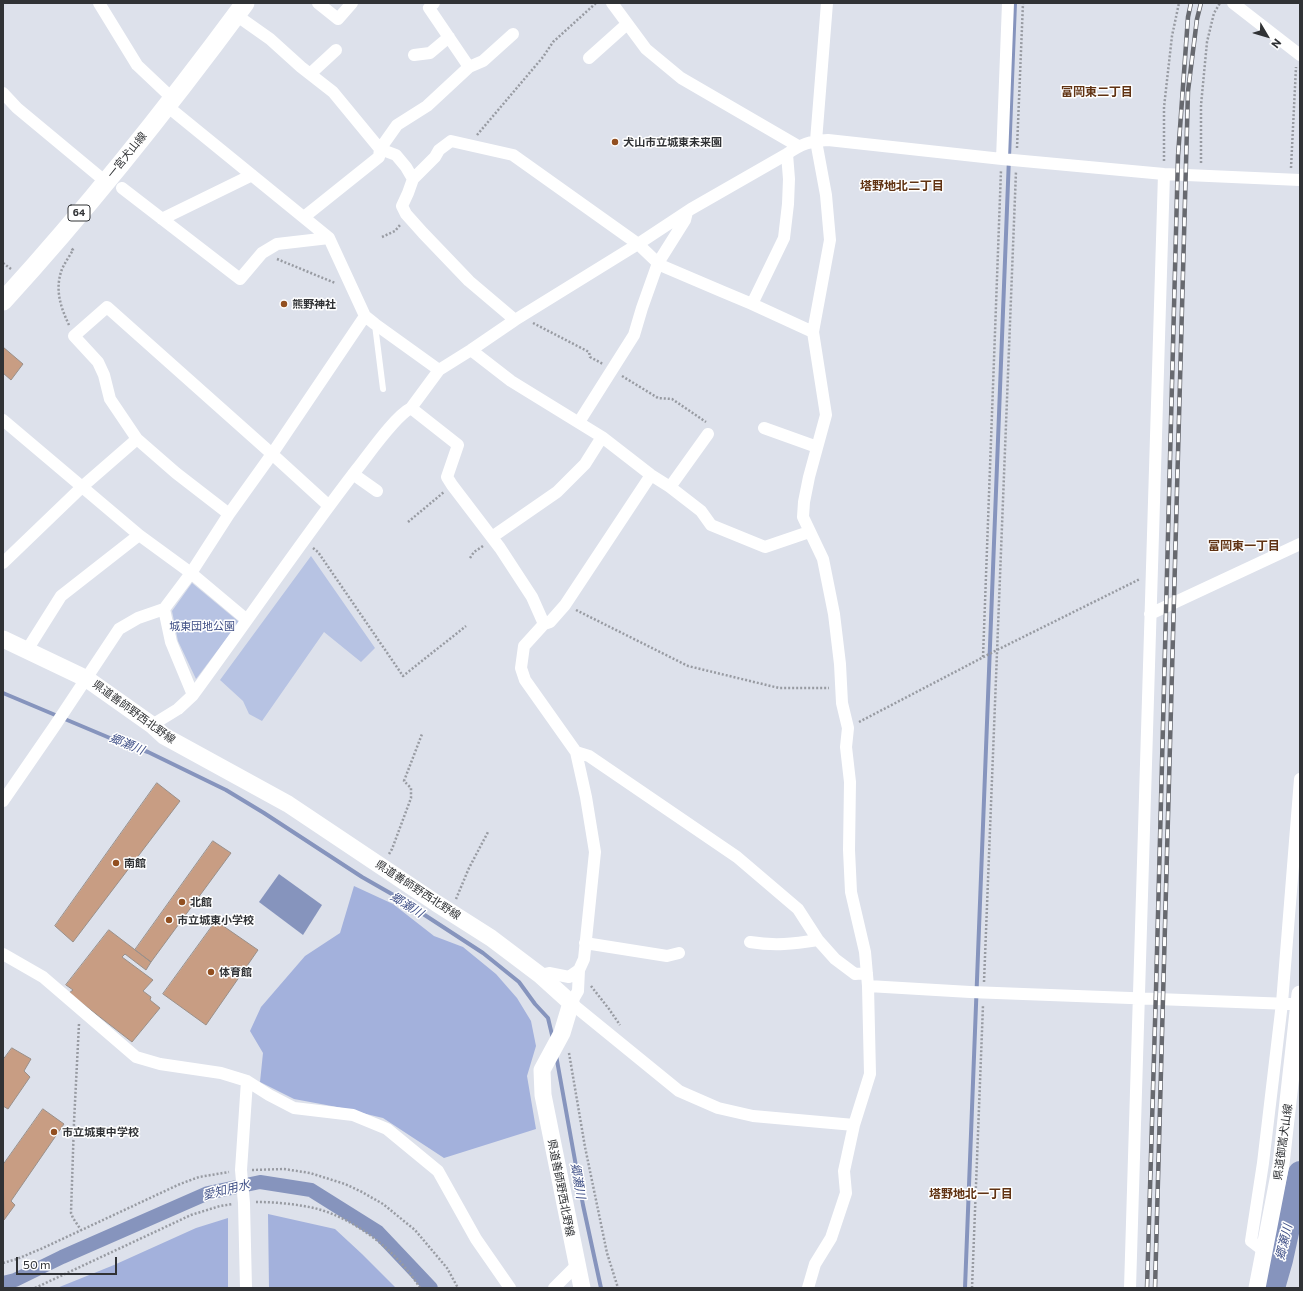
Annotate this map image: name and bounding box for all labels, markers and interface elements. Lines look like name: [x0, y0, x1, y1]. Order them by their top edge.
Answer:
north arrow: [1247, 16, 1287, 56]
text: N: [1269, 36, 1285, 51]
district label: 富岡東二丁目: [1061, 85, 1133, 99]
street label: 一宮犬山線: [105, 129, 149, 181]
place label: 犬山市立城東未来園: [623, 135, 722, 149]
marker: 犬山市立城東未来園: [610, 137, 620, 147]
district label: 塔野地北二丁目: [860, 179, 944, 193]
road number: 64: [68, 205, 90, 221]
place label: 熊野神社: [292, 297, 336, 311]
marker: 熊野神社: [279, 299, 289, 309]
district label: 富岡東一丁目: [1208, 539, 1280, 553]
park label: 城東団地公園: [169, 619, 235, 633]
street label: 県道善師野西北野線: [90, 678, 178, 746]
water label: 郷瀬川: [108, 731, 146, 757]
place label: 南館: [124, 856, 146, 870]
marker: 南館: [111, 858, 121, 868]
street label: 県道善師野西北野線: [373, 858, 463, 922]
water label: 郷瀬川: [388, 889, 426, 921]
place label: 北館: [190, 895, 212, 909]
marker: 北館: [177, 897, 187, 907]
place label: 市立城東小学校: [177, 913, 254, 927]
marker: 市立城東小学校: [164, 915, 174, 925]
place label: 体育館: [219, 965, 252, 979]
marker: 体育館: [206, 967, 216, 977]
street label: 県道御嵩犬山線: [1271, 1103, 1295, 1181]
place label: 市立城東中学校: [62, 1125, 139, 1139]
marker: 市立城東中学校: [49, 1127, 59, 1137]
street label: 県道善師野西北野線: [545, 1138, 577, 1238]
water label: 郷瀬川: [568, 1162, 588, 1200]
water label: 愛知用水: [201, 1177, 251, 1203]
district label: 塔野地北一丁目: [929, 1187, 1013, 1201]
water label: 郷瀬川: [1273, 1223, 1295, 1261]
scale bar: [18, 1249, 119, 1275]
text: 50 m: [23, 1257, 51, 1271]

